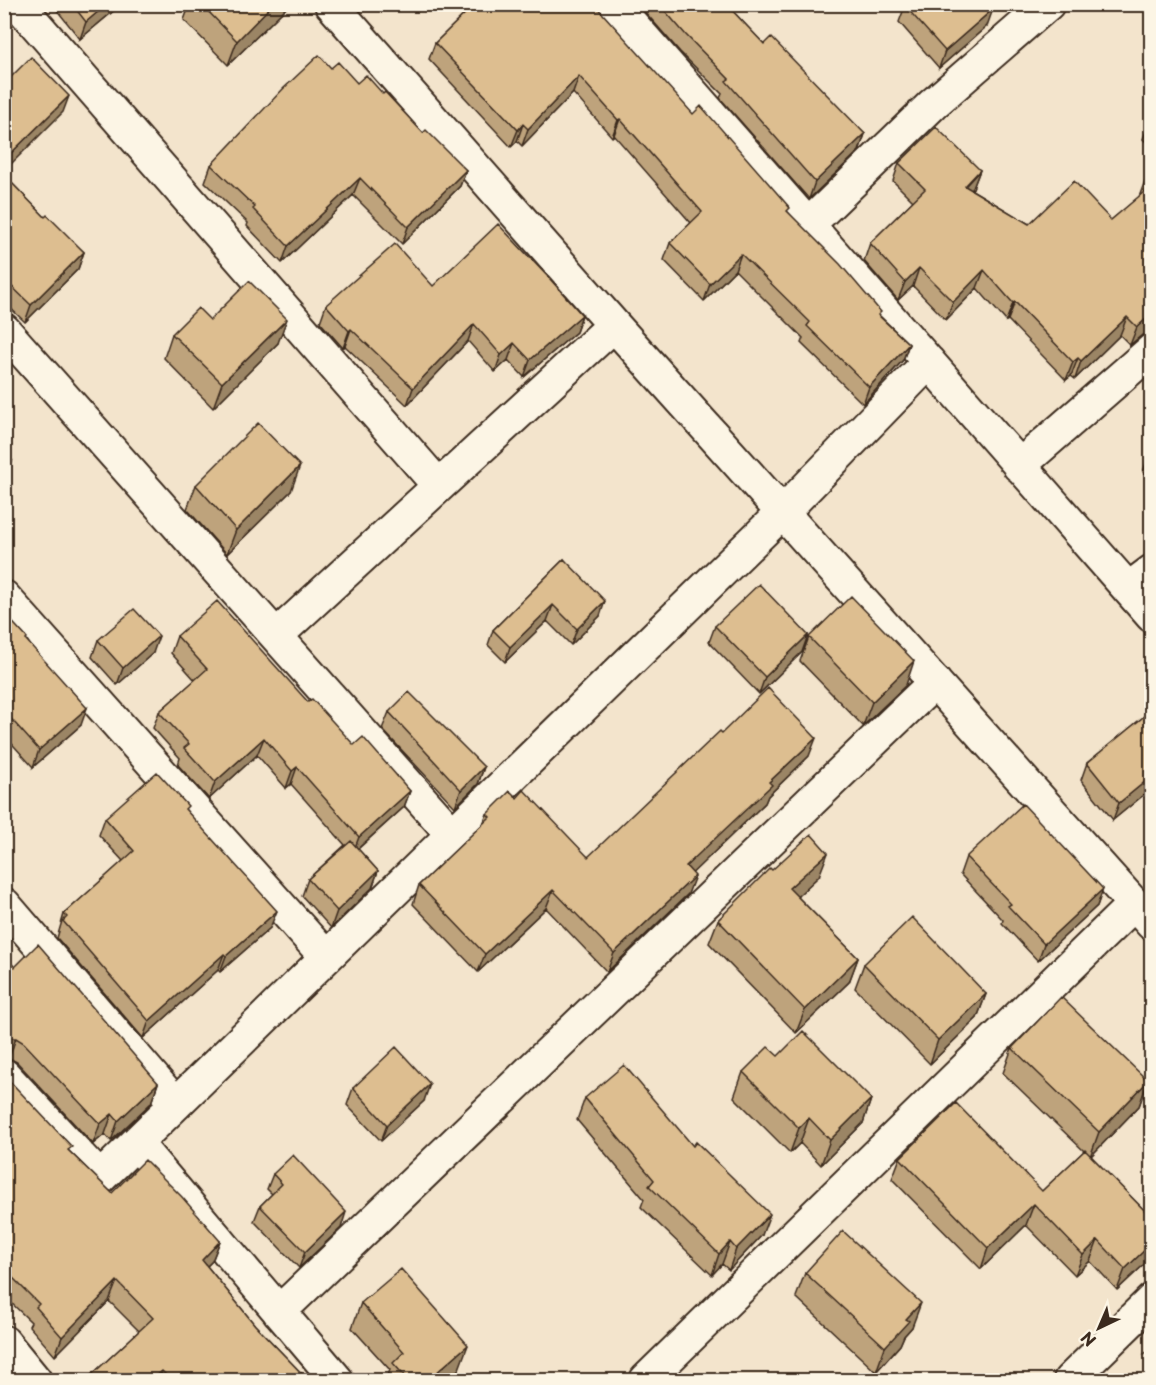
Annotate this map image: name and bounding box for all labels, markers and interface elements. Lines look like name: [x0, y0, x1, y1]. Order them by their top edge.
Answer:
north arrow: [1069, 1298, 1129, 1358]
text: N: [1075, 1326, 1101, 1353]

